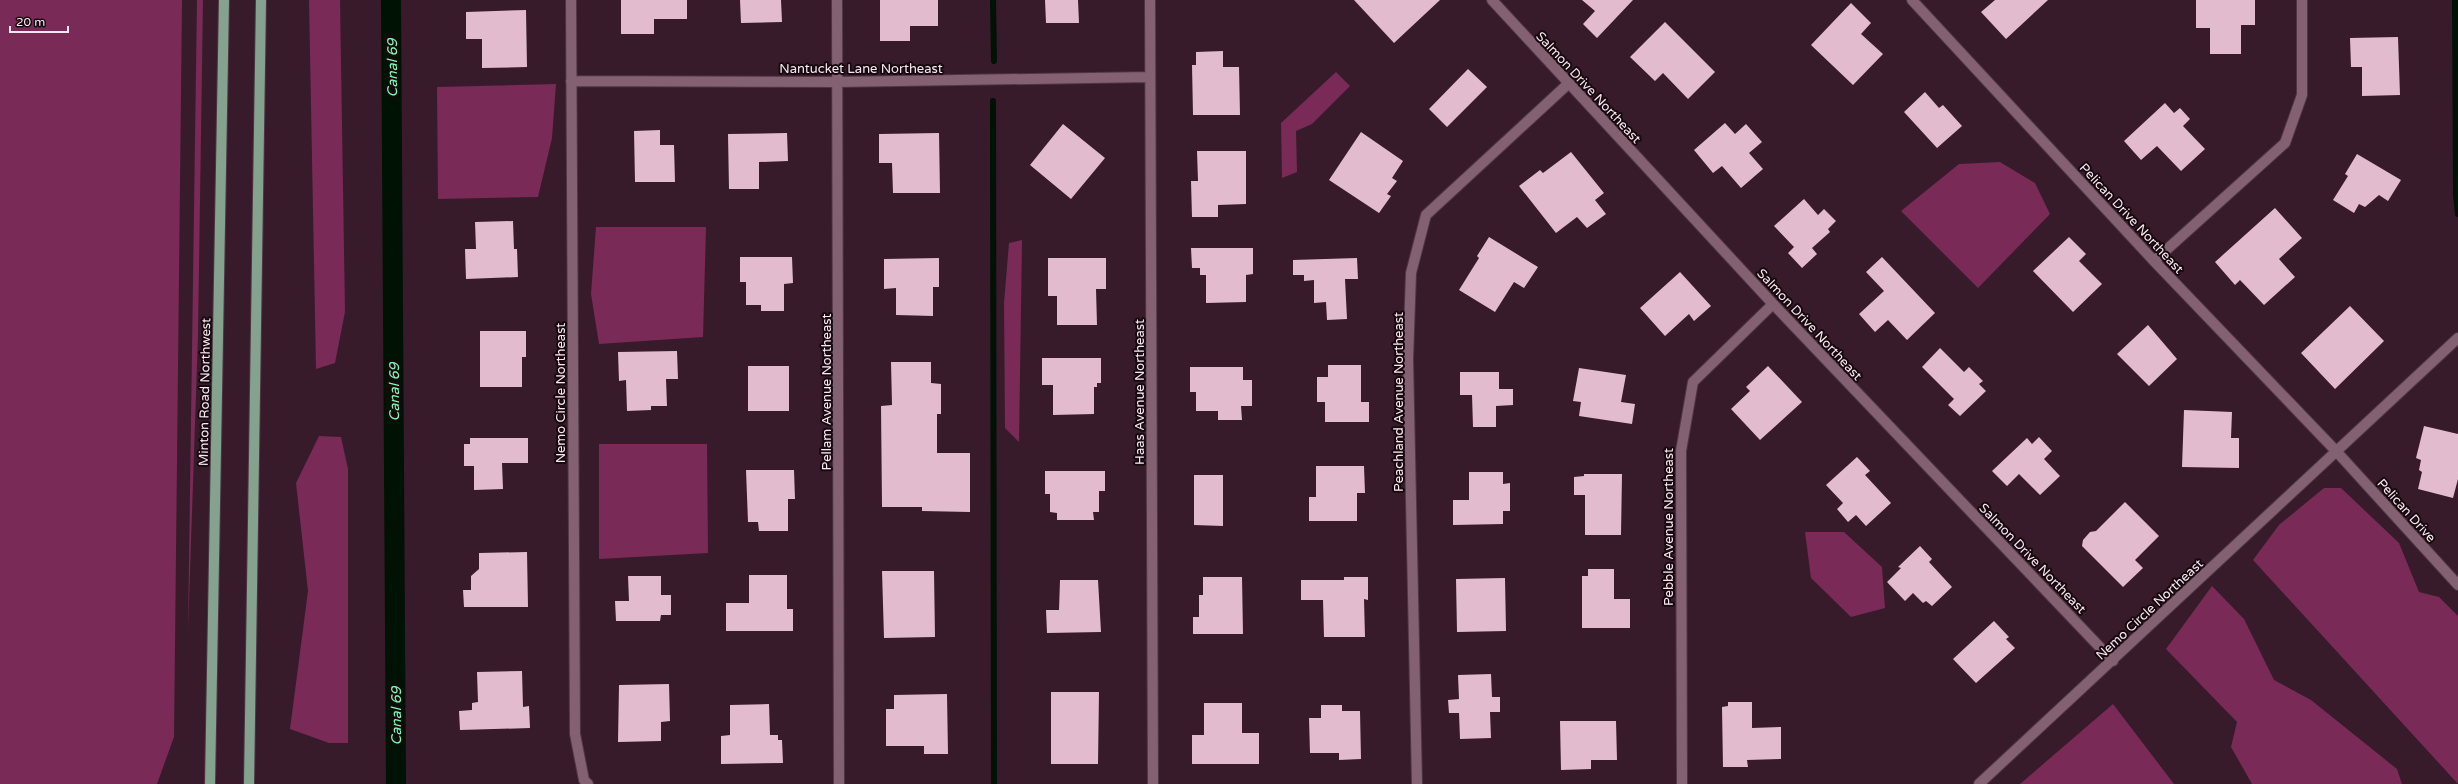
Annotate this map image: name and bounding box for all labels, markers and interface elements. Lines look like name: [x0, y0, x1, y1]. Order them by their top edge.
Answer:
scale bar: [10, 8, 68, 34]
text: 20 m: [16, 15, 45, 29]
street label: Salmon Drive Northeast: [1532, 28, 1644, 147]
water label: Canal 69: [384, 37, 401, 97]
street label: Nantucket Lane Northeast: [779, 61, 943, 77]
street label: Pelican Drive Northeast: [2076, 160, 2187, 277]
street label: Salmon Drive Northeast: [1753, 265, 1865, 384]
street label: Peachland Avenue Northeast: [1391, 312, 1407, 492]
street label: Pellam Avenue Northeast: [819, 314, 835, 470]
street label: Minton Road Northwest: [196, 318, 214, 466]
street label: Haas Avenue Northeast: [1132, 319, 1148, 465]
street label: Nemo Circle Northeast: [553, 323, 569, 463]
water label: Canal 69: [386, 361, 403, 421]
street label: Pebble Avenue Northeast: [1661, 448, 1677, 606]
street label: Pelican Drive: [2374, 476, 2439, 546]
street label: Salmon Drive Northeast: [1975, 500, 2089, 617]
street label: Nemo Circle Northeast: [2093, 556, 2207, 664]
water label: Canal 69: [388, 685, 405, 745]

